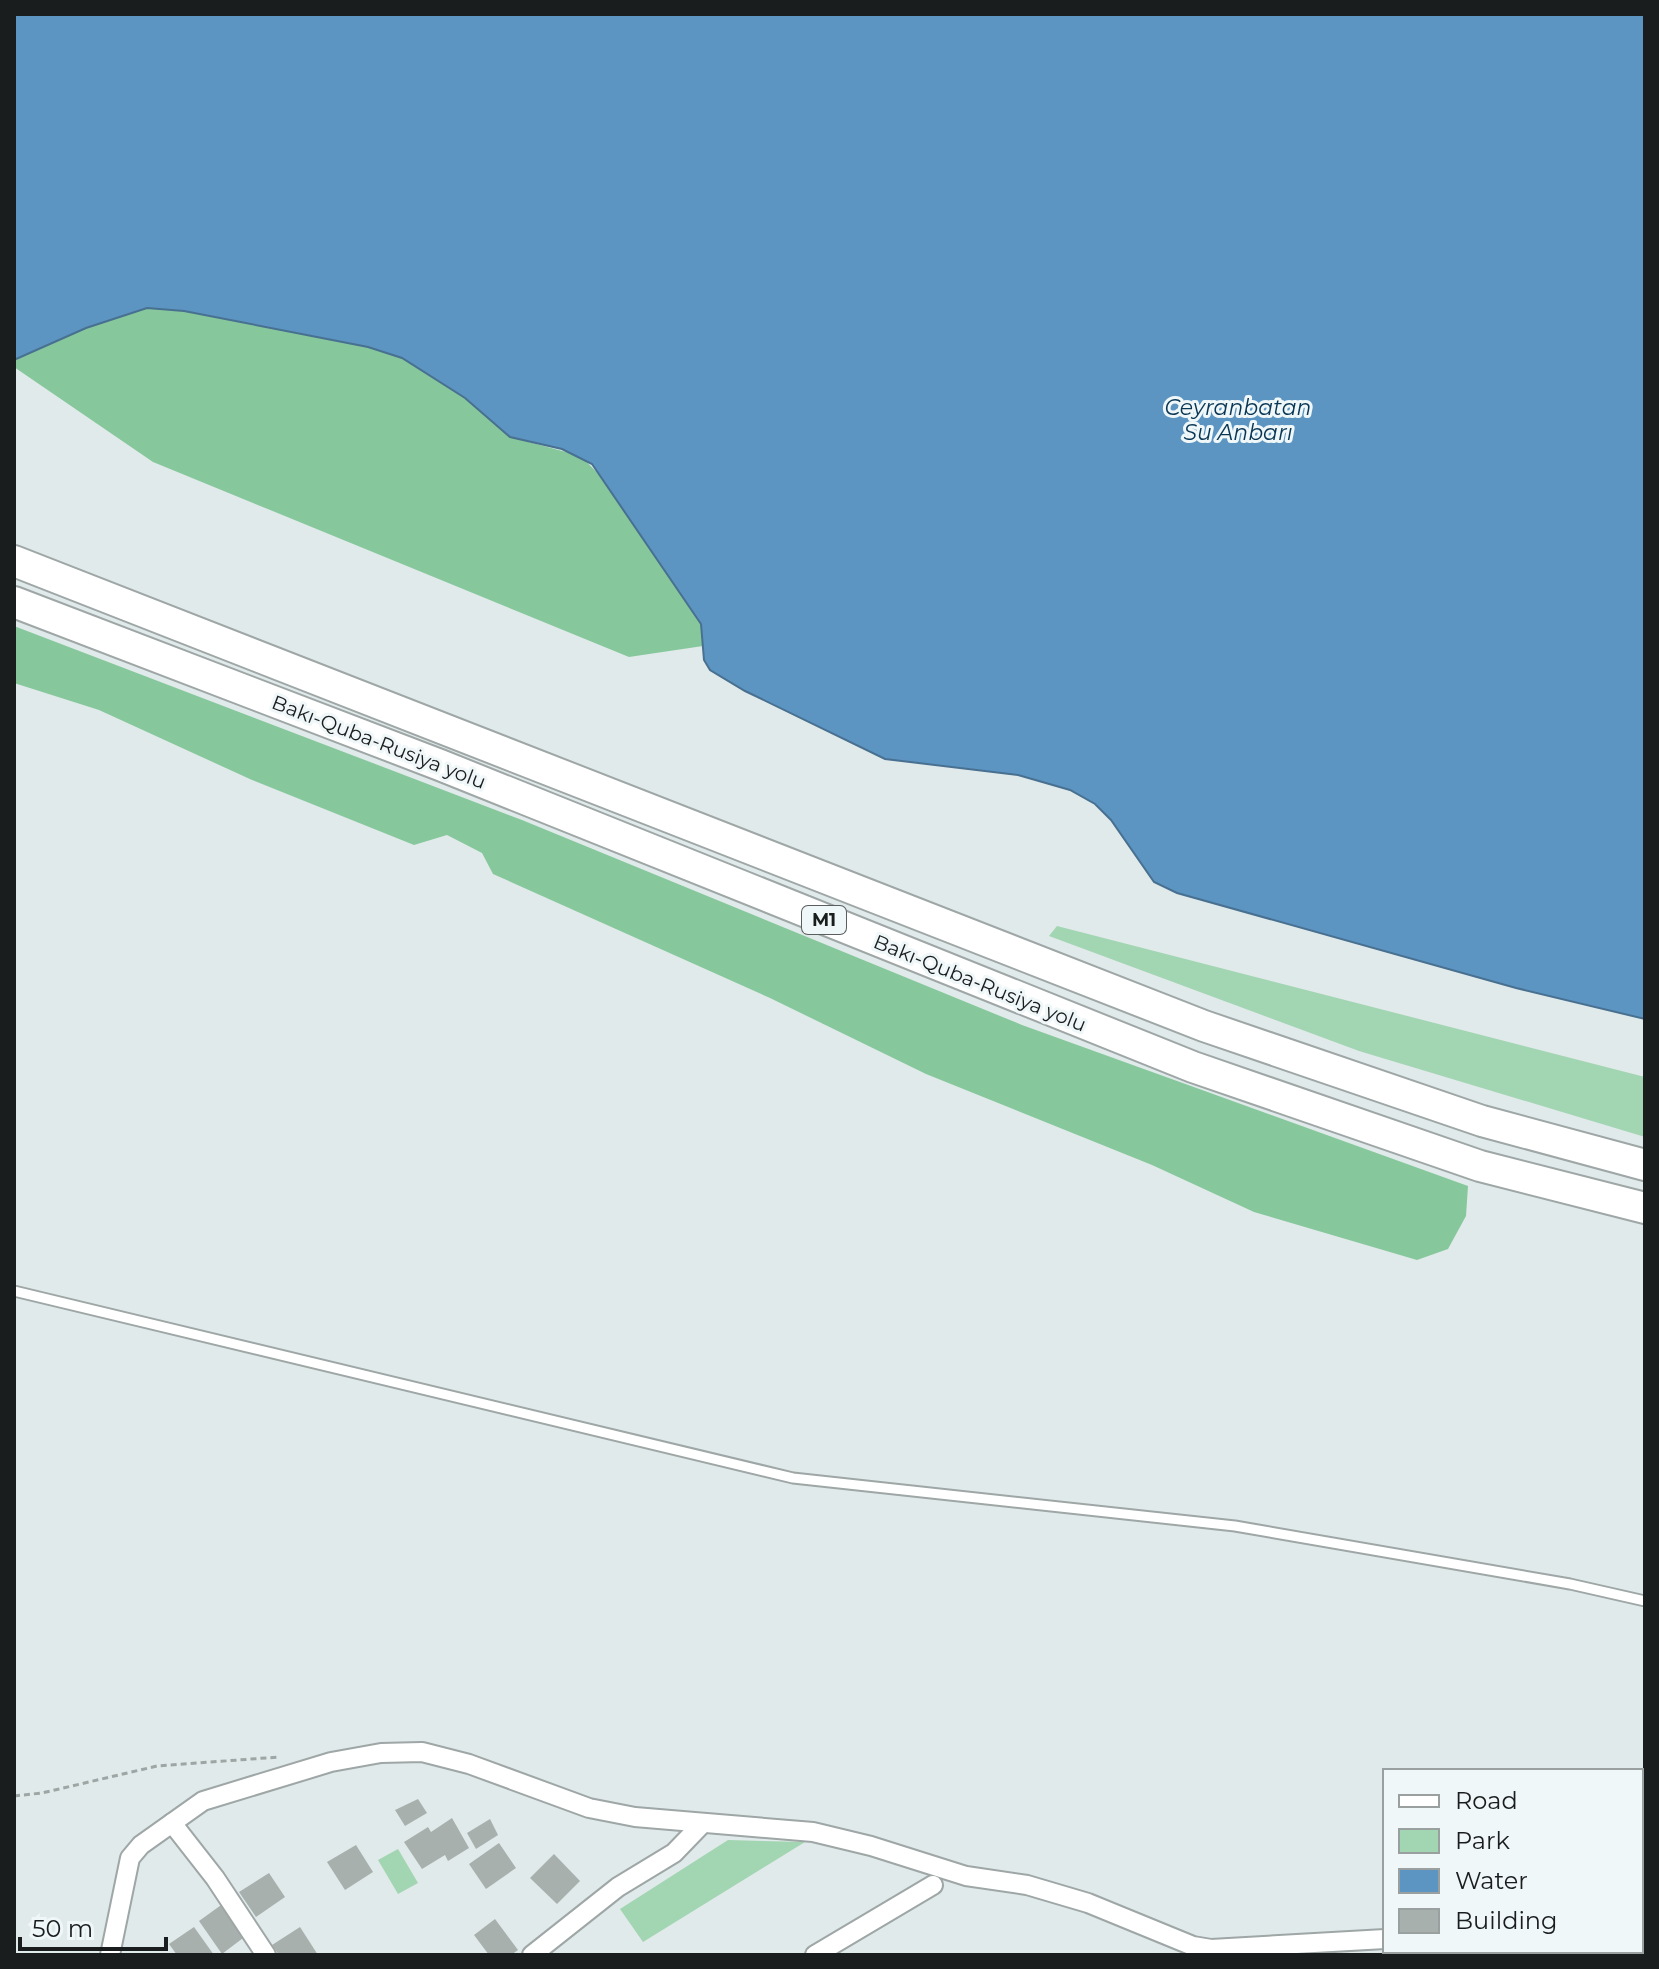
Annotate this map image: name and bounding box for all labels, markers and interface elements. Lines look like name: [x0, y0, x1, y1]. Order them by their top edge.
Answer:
water label: Ceyranbatan Su Anbarı: [1165, 394, 1311, 446]
street label: Bakı-Quba-Rusiya yolu: [269, 690, 489, 794]
road number: M1: [802, 906, 846, 934]
street label: Bakı-Quba-Rusiya yolu: [870, 929, 1090, 1037]
legend: [1383, 1769, 1643, 1953]
text: Road: [1455, 1786, 1518, 1815]
text: Park: [1455, 1826, 1510, 1855]
text: Water: [1455, 1866, 1528, 1895]
scale bar: [20, 1901, 166, 1951]
text: Building: [1455, 1906, 1558, 1935]
text: 50 m: [32, 1914, 93, 1943]

